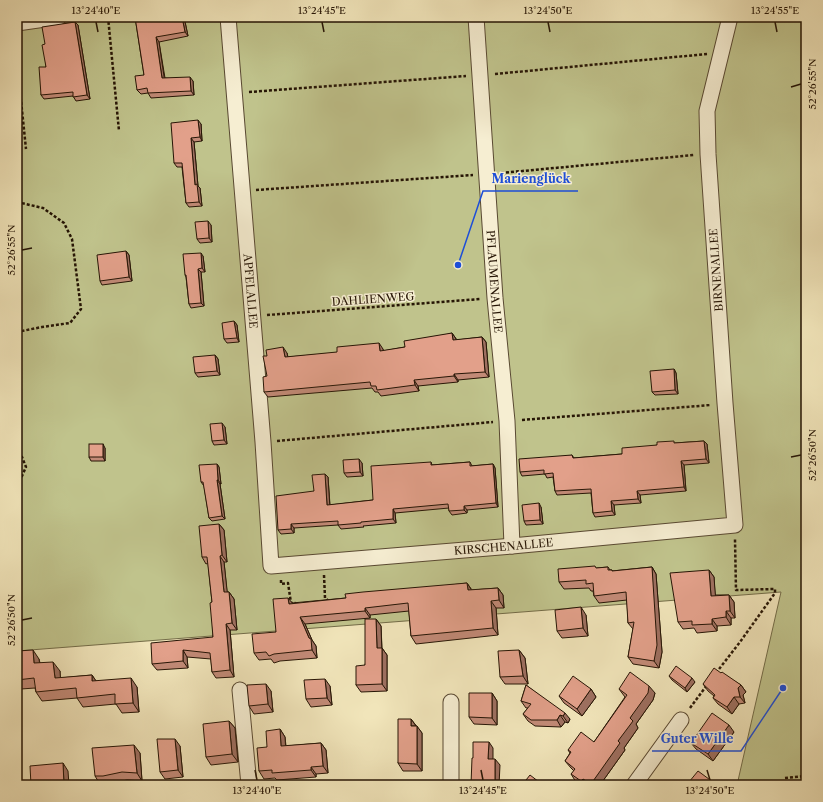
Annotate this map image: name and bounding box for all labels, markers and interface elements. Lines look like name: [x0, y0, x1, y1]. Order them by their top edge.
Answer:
text: 13°24'40"E: [72, 4, 121, 17]
text: 13°24'45"E: [298, 4, 346, 17]
text: 13°24'50"E: [524, 4, 573, 17]
text: 13°24'55"E: [751, 4, 799, 17]
text: 52°26'55"N: [806, 59, 819, 109]
callout: Marienglück: [483, 167, 578, 191]
text: Marienglück: [492, 171, 571, 186]
text: 52°26'55"N: [5, 225, 18, 275]
street label: BIRNENALLEE: [706, 228, 726, 312]
street label: PFLAUMENALLEE: [483, 229, 505, 334]
street label: APFELALLEE: [240, 252, 261, 329]
street label: DAHLIENWEG: [331, 289, 415, 309]
text: 52°26'50"N: [806, 429, 819, 481]
street label: KIRSCHENALLEE: [453, 535, 554, 558]
text: 52°26'50"N: [5, 594, 18, 646]
callout: Guter Wille: [652, 727, 741, 751]
text: Guter Wille: [661, 731, 733, 746]
text: 13°24'40"E: [233, 784, 282, 797]
text: 13°24'45"E: [459, 784, 507, 797]
text: 13°24'50"E: [686, 784, 735, 797]

